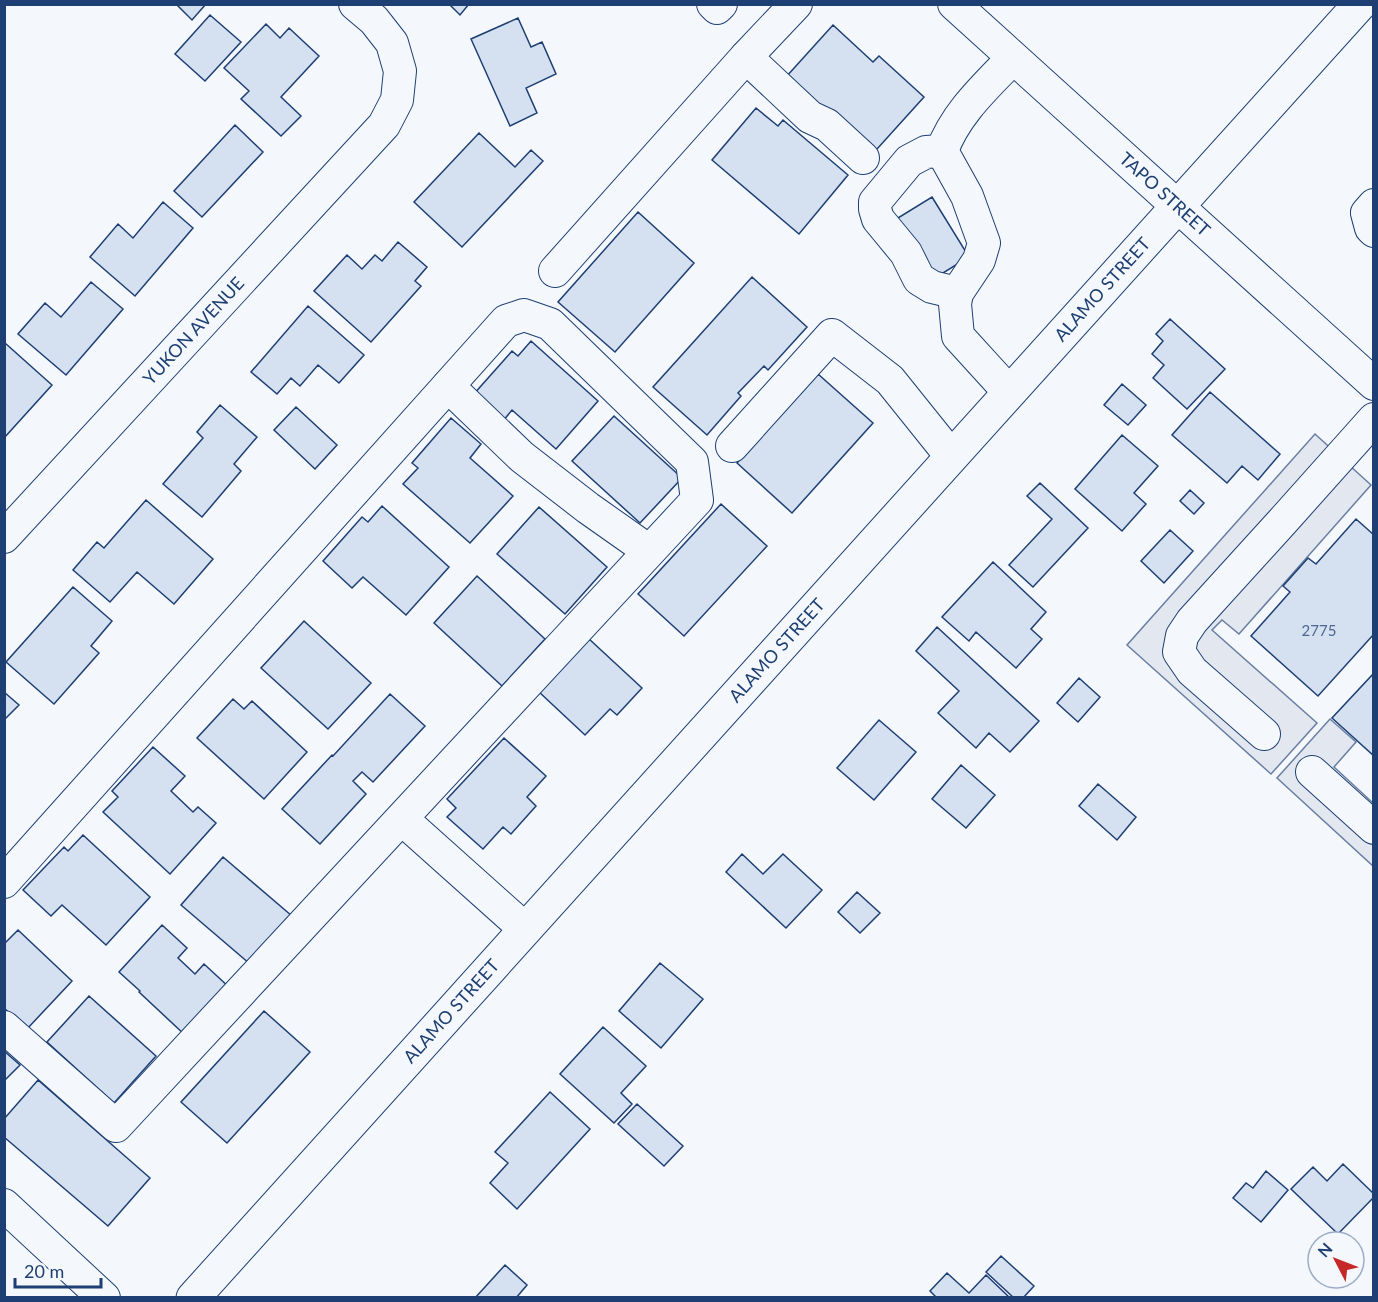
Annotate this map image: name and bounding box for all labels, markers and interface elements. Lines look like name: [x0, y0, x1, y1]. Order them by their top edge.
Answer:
street label: TAPO STREET: [1115, 147, 1215, 241]
street label: ALAMO STREET: [1049, 232, 1155, 345]
street label: YUKON AVENUE: [138, 272, 248, 389]
street label: ALAMO STREET: [724, 593, 829, 706]
house number: 2775: [1302, 621, 1336, 639]
street label: ALAMO STREET: [398, 954, 504, 1067]
north arrow: [1306, 1230, 1366, 1290]
text: N: [1313, 1239, 1336, 1261]
scale bar: [15, 1251, 100, 1289]
text: 20 m: [24, 1260, 64, 1282]

